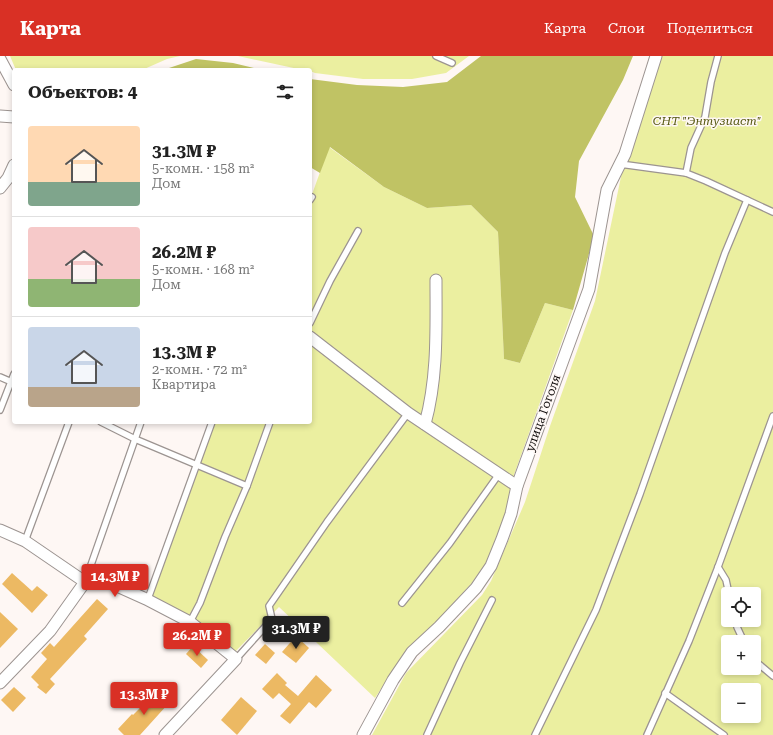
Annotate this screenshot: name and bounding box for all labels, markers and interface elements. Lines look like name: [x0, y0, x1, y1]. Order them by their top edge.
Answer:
text: Карта: [20, 17, 81, 40]
text: Карта: [544, 20, 586, 36]
text: Слои: [608, 20, 645, 36]
text: Поделиться: [667, 20, 753, 36]
icon: filters: [274, 81, 296, 103]
text: Объектов: 4: [28, 82, 137, 102]
park label: СНТ "Энтузиаст": [653, 114, 761, 128]
text: 31.3M ₽: [152, 141, 216, 161]
icon: home: [60, 142, 108, 190]
text: 5-комн. · 158 m²: [152, 161, 254, 176]
text: Дом: [152, 176, 181, 191]
text: 26.2M ₽: [152, 242, 216, 262]
icon: home: [60, 243, 108, 291]
text: 5-комн. · 168 m²: [152, 262, 254, 277]
text: Дом: [152, 277, 181, 292]
text: 13.3M ₽: [152, 342, 216, 362]
icon: home: [60, 343, 108, 391]
text: 2-комн. · 72 m²: [152, 362, 247, 377]
street label: улица Гоголя: [523, 372, 563, 454]
text: Квартира: [152, 377, 216, 392]
pin: 14.3M ₽: [78, 564, 152, 598]
text: 14.3M ₽: [90, 569, 140, 584]
map controls: [721, 587, 761, 723]
button: locate: [721, 587, 761, 627]
pin: 31.3M ₽: [259, 616, 333, 650]
text: 31.3M ₽: [271, 621, 321, 636]
pin: 26.2M ₽: [160, 623, 234, 657]
text: 26.2M ₽: [172, 628, 222, 643]
button: +: [721, 635, 761, 675]
pin: 13.3M ₽: [107, 682, 181, 716]
button: −: [721, 683, 761, 723]
text: 13.3M ₽: [119, 687, 169, 702]

